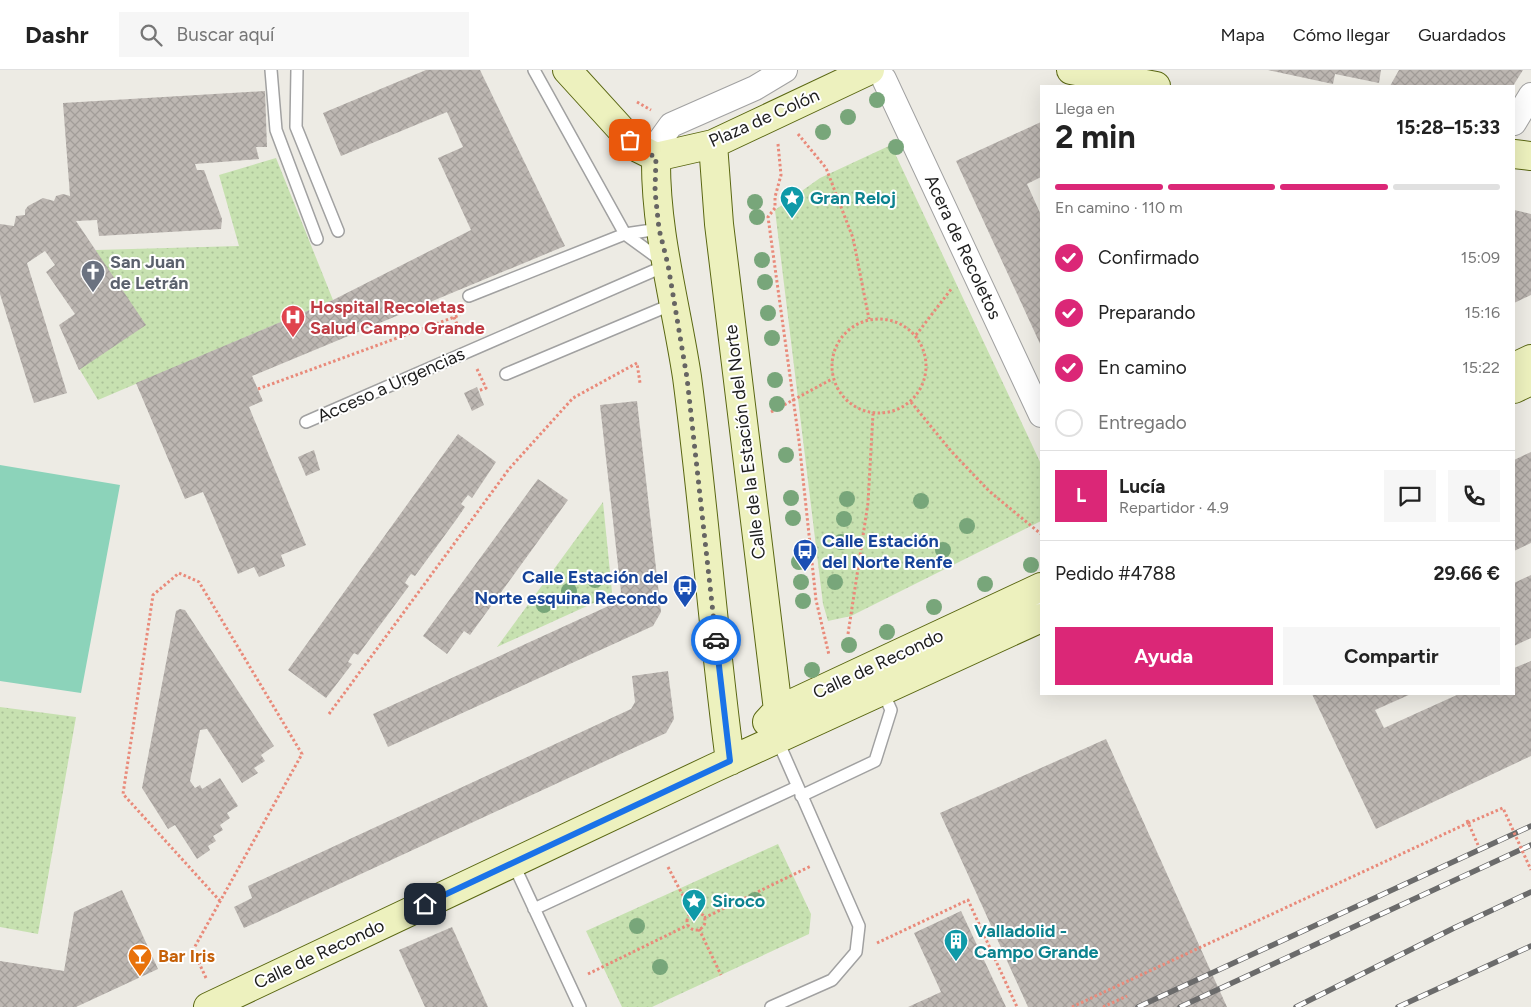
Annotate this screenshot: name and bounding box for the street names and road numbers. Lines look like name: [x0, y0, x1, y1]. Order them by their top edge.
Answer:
street label: Plaza de Colón: [705, 84, 823, 152]
street label: Acera de Recoletos: [920, 171, 1006, 323]
street label: Calle de la Estación del Norte: [720, 323, 770, 561]
street label: Acceso a Urgencias: [314, 343, 468, 427]
street label: Calle de Recondo: [809, 624, 947, 704]
street label: Calle de Recondo: [250, 914, 388, 994]

